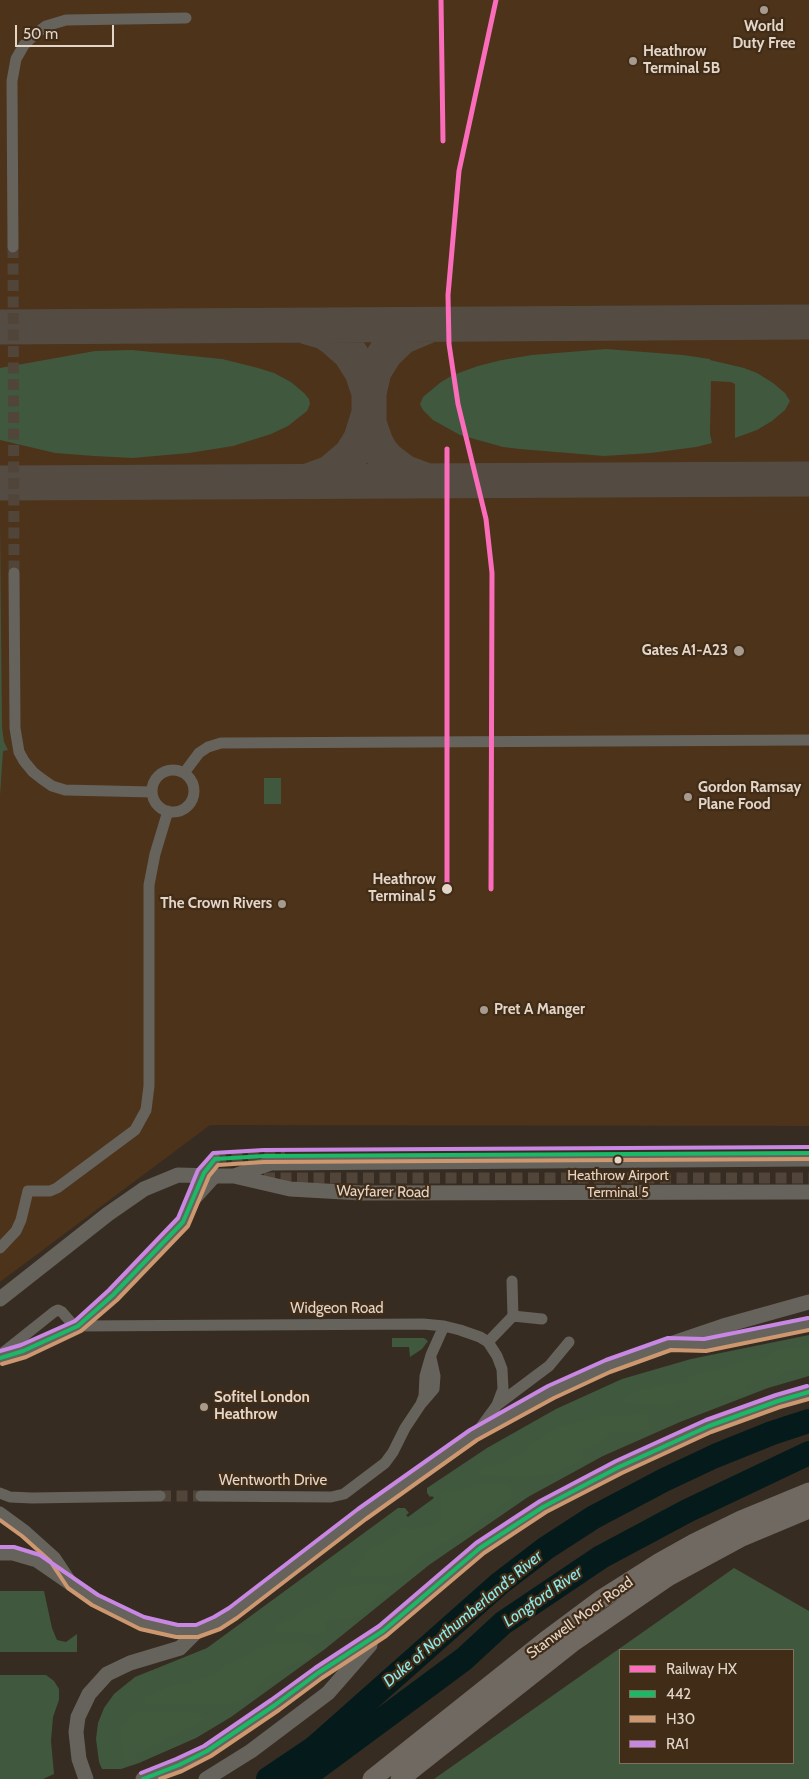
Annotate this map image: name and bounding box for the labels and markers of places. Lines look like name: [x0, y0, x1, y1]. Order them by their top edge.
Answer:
marker: World Duty Free: [758, 4, 770, 16]
place label: World Duty Free: [732, 18, 796, 53]
place label: Heathrow Terminal 5B: [643, 43, 720, 78]
marker: Heathrow Terminal 5B: [627, 55, 639, 67]
place label: Gates A1-A23: [642, 642, 728, 660]
marker: Gates A1-A23: [732, 644, 746, 658]
place label: Gordon Ramsay Plane Food: [698, 779, 801, 814]
marker: Gordon Ramsay Plane Food: [682, 791, 694, 803]
place label: Heathrow Terminal 5: [368, 871, 436, 906]
marker: Heathrow Terminal 5: [440, 882, 454, 896]
place label: The Crown Rivers: [160, 895, 272, 913]
marker: The Crown Rivers: [276, 898, 288, 910]
place label: Pret A Manger: [494, 1001, 585, 1019]
marker: Pret A Manger: [478, 1004, 490, 1016]
marker: Heathrow Airport Terminal 5: [613, 1155, 623, 1165]
place label: Heathrow Airport Terminal 5: [567, 1168, 669, 1200]
place label: Sofitel London Heathrow: [214, 1389, 310, 1424]
marker: Sofitel London Heathrow: [198, 1401, 210, 1413]

